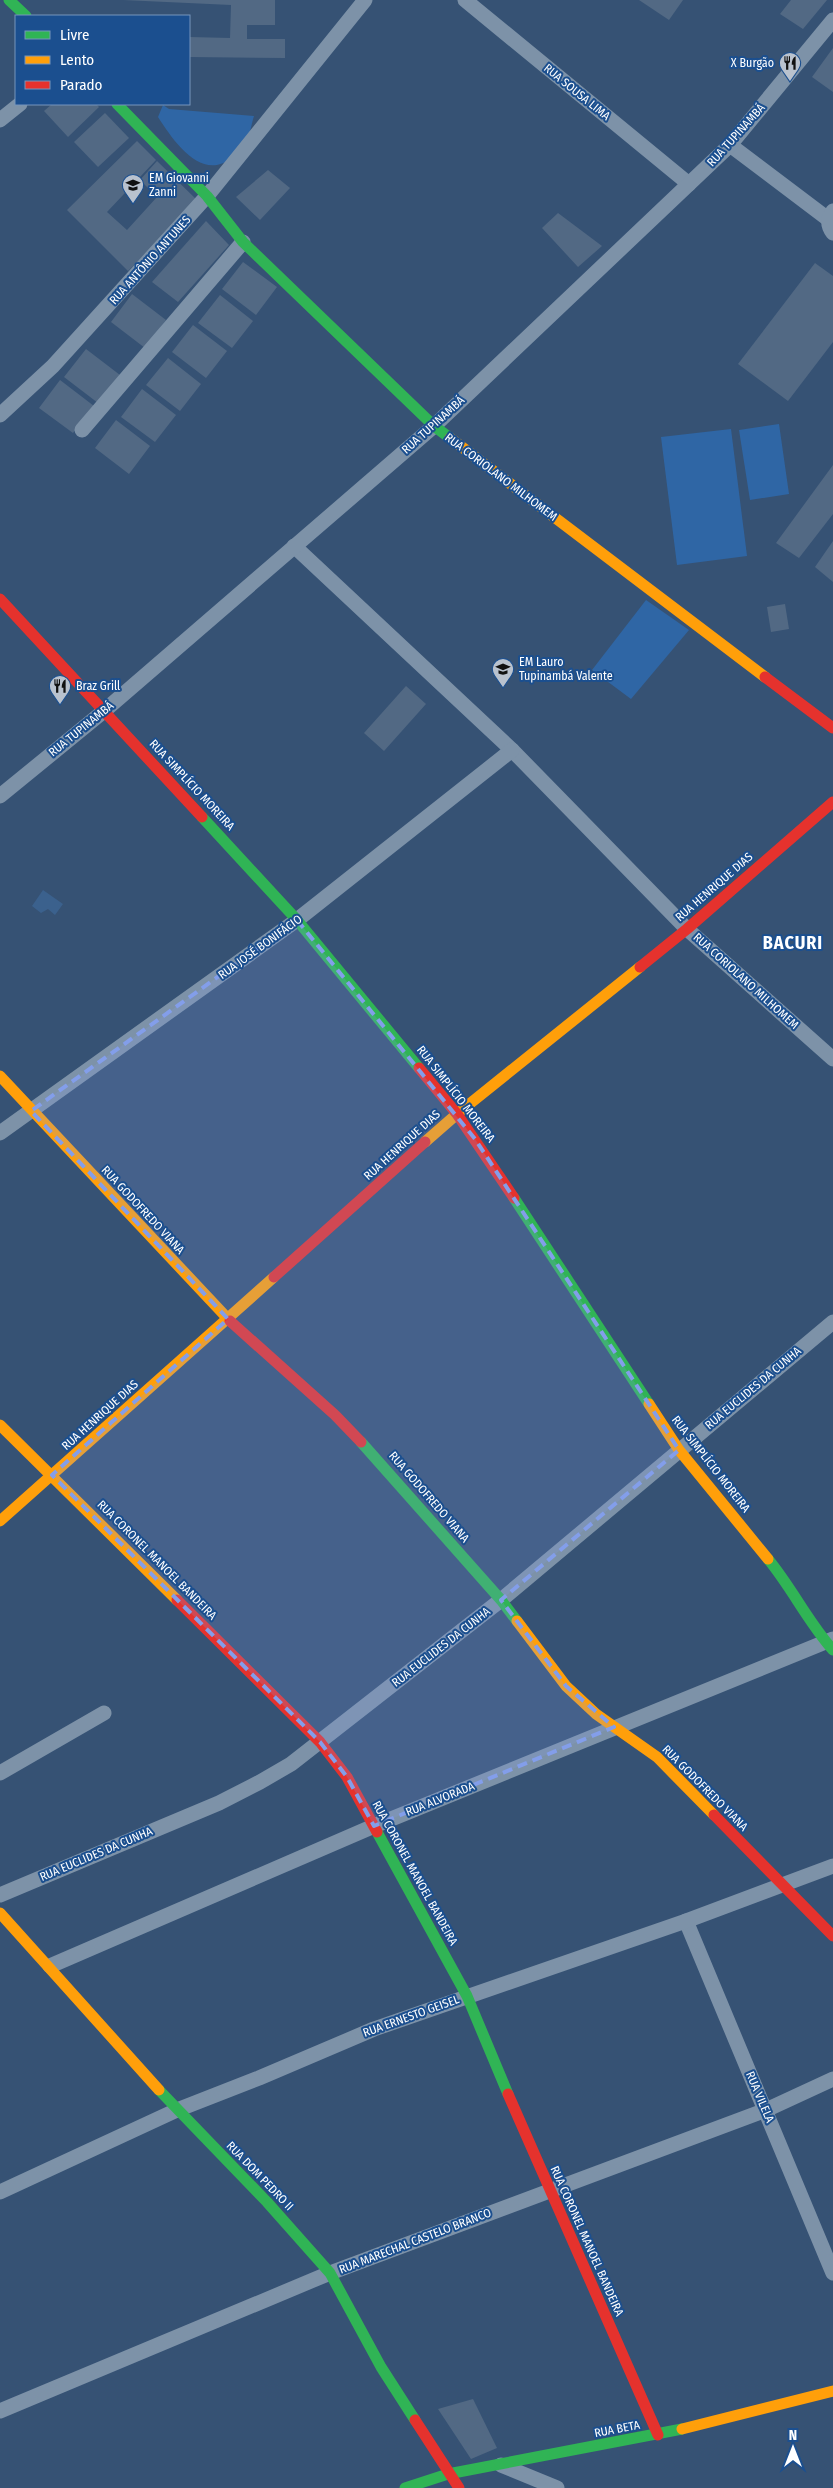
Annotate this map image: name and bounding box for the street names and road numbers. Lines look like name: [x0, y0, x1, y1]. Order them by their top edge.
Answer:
street label: RUA SOUSA LIMA: [541, 61, 614, 123]
street label: RUA TUPINAMBÁ: [703, 100, 768, 169]
street label: RUA ANTÔNIO ANTUNES: [106, 212, 194, 307]
street label: RUA TUPINAMBÁ: [398, 392, 468, 457]
street label: RUA CORIOLANO MILHOMEM: [442, 430, 560, 524]
street label: RUA TUPINAMBÁ: [45, 697, 117, 759]
street label: RUA SIMPLÍCIO MOREIRA: [146, 736, 239, 834]
street label: RUA HENRIQUE DIAS: [672, 850, 756, 924]
street label: RUA JOSÉ BONIFÁCIO: [215, 911, 305, 982]
street label: RUA CORIOLANO MILHOMEM: [690, 930, 802, 1032]
street label: RUA SIMPLÍCIO MOREIRA: [414, 1042, 499, 1146]
street label: RUA HENRIQUE DIAS: [361, 1107, 443, 1183]
street label: RUA GODOFREDO VIANA: [99, 1163, 188, 1257]
street label: RUA EUCLIDES DA CUNHA: [702, 1343, 804, 1432]
street label: RUA HENRIQUE DIAS: [59, 1377, 141, 1453]
street label: RUA SIMPLÍCIO MOREIRA: [669, 1412, 754, 1516]
street label: RUA GODOFREDO VIANA: [386, 1449, 473, 1546]
street label: RUA CORONEL MANOEL BANDEIRA: [94, 1497, 220, 1623]
street label: RUA EUCLIDES DA CUNHA: [389, 1604, 493, 1690]
street label: RUA GODOFREDO VIANA: [659, 1742, 751, 1834]
street label: RUA ALVORADA: [404, 1779, 477, 1819]
street label: RUA CORONEL MANOEL BANDEIRA: [369, 1798, 461, 1948]
street label: RUA EUCLIDES DA CUNHA: [38, 1824, 155, 1884]
street label: RUA ERNESTO GEISEL: [361, 1992, 462, 2040]
street label: RUA VILELA: [743, 2069, 777, 2125]
street label: RUA DOM PEDRO II: [224, 2139, 296, 2213]
street label: RUA CORONEL MANOEL BANDEIRA: [547, 2164, 627, 2319]
street label: RUA MARECHAL CASTELO BRANCO: [337, 2205, 493, 2277]
street label: RUA BETA: [593, 2418, 642, 2440]

